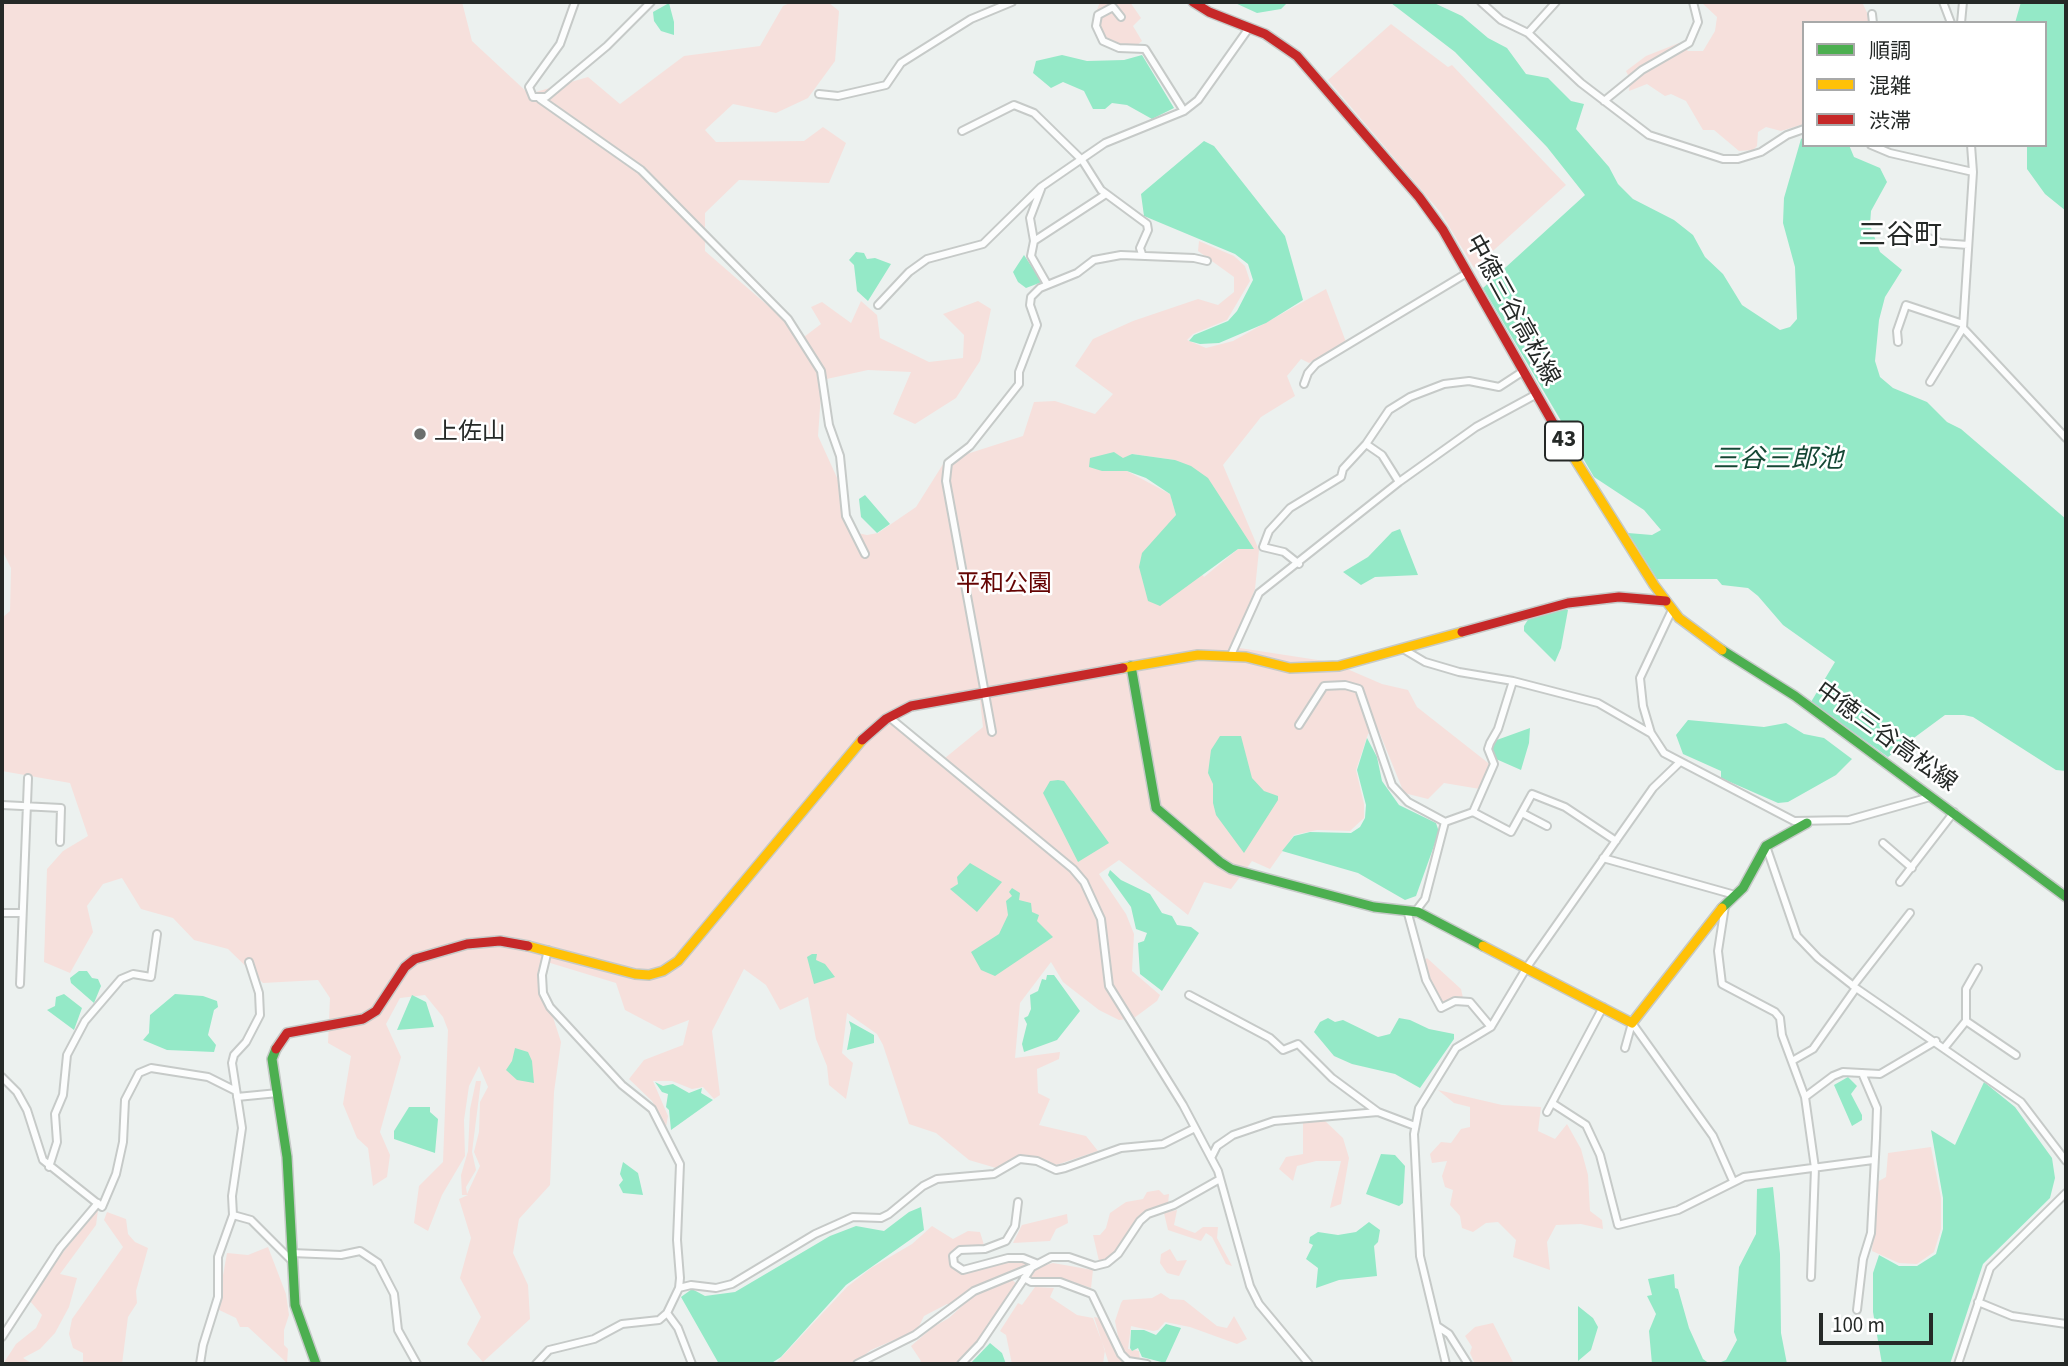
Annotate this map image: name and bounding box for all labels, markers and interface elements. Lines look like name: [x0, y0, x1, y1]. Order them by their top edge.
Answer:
legend: [1802, 21, 2047, 147]
text: 順調: [1869, 36, 1911, 66]
text: 混雑: [1869, 71, 1911, 101]
text: 渋滞: [1869, 106, 1911, 136]
district label: 三谷町: [1858, 221, 1942, 255]
street label: 中徳三谷高松線: [1458, 231, 1564, 391]
place label: 上佐山: [434, 420, 506, 448]
road number: 43: [1545, 422, 1583, 461]
marker: 上佐山: [412, 426, 428, 442]
water label: 三谷三郎池: [1713, 445, 1843, 477]
park label: 平和公園: [956, 572, 1052, 600]
street label: 中徳三谷高松線: [1809, 677, 1961, 799]
scale bar: [1823, 1300, 1937, 1344]
text: 100 m: [1832, 1310, 1885, 1340]

